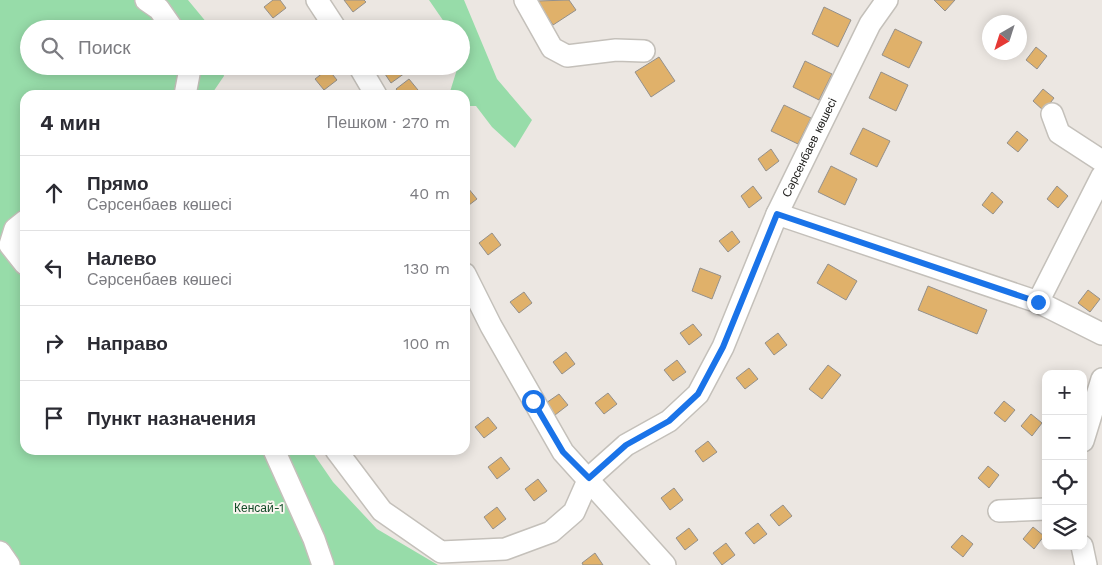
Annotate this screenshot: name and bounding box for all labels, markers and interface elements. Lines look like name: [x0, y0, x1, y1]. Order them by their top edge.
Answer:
north arrow: [982, 15, 1027, 60]
search box: [20, 20, 470, 75]
icon: search: [38, 34, 66, 62]
text: Поиск: [78, 36, 131, 59]
street label: Сәрсенбаев көшесі: [779, 96, 840, 200]
text: 4 мин: [40, 110, 101, 135]
text: Пешком · 270 m: [327, 113, 450, 132]
text: Прямо: [87, 172, 149, 195]
icon: ahead: [40, 179, 68, 207]
text: 40 m: [410, 184, 450, 203]
text: Сәрсенбаев көшесі: [87, 195, 232, 214]
text: Налево: [87, 247, 157, 270]
icon: left: [40, 254, 68, 282]
text: 130 m: [404, 259, 450, 278]
text: Сәрсенбаев көшесі: [87, 270, 232, 289]
route end: [1027, 291, 1050, 314]
icon: right: [40, 329, 68, 357]
text: Направо: [87, 332, 168, 355]
text: 100 m: [403, 334, 450, 353]
map controls: [1042, 370, 1087, 550]
button: +: [1042, 370, 1087, 415]
route start: [522, 390, 545, 413]
icon: arrive: [40, 404, 68, 432]
text: Пункт назначения: [87, 407, 256, 430]
button: −: [1042, 415, 1087, 460]
button: locate: [1042, 460, 1087, 505]
park label: Кенсай-1: [234, 501, 284, 515]
button: layers: [1042, 505, 1087, 550]

